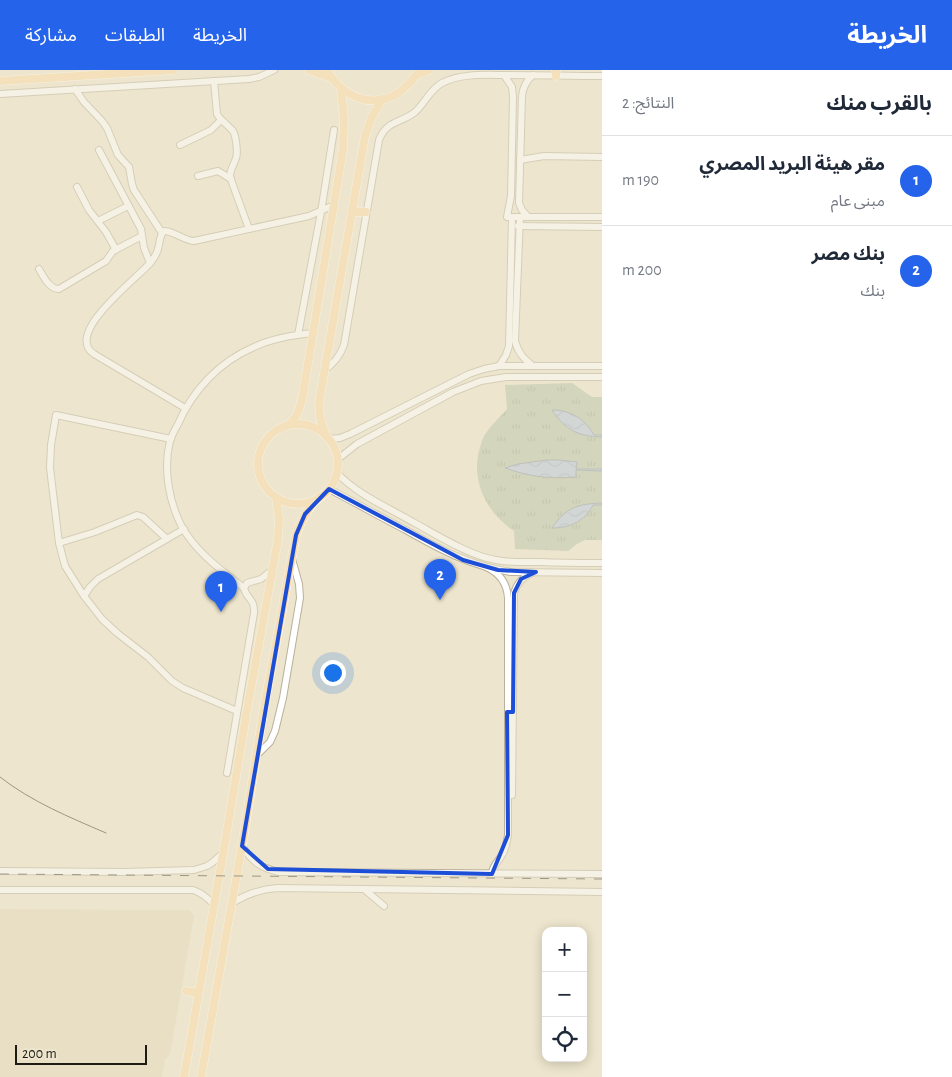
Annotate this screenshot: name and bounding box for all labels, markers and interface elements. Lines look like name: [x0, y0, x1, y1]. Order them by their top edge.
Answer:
text: الخريطة: [847, 24, 927, 48]
text: مشاركة: [25, 27, 77, 45]
text: الطبقات: [105, 27, 165, 45]
text: الخريطة: [193, 27, 247, 45]
text: بالقرب منك: [826, 93, 932, 114]
text: النتائج: 2: [622, 95, 674, 111]
text: مقر هيئة البريد المصري: [699, 155, 885, 174]
text: 190 m: [622, 172, 659, 188]
text: 1: [913, 172, 919, 188]
text: مبنى عام: [831, 193, 885, 209]
text: بنك مصر: [812, 245, 885, 264]
text: 200 m: [622, 262, 662, 278]
text: 2: [912, 262, 920, 278]
text: بنك: [860, 283, 885, 299]
pin: 2: [424, 559, 456, 600]
pin: 1: [205, 571, 237, 612]
your location: [320, 660, 346, 686]
map controls: [542, 927, 587, 1062]
button: +: [542, 927, 587, 972]
button: −: [542, 972, 587, 1017]
button: locate: [542, 1017, 587, 1062]
scale bar: [15, 1042, 148, 1065]
text: 200 m: [22, 1047, 57, 1061]

